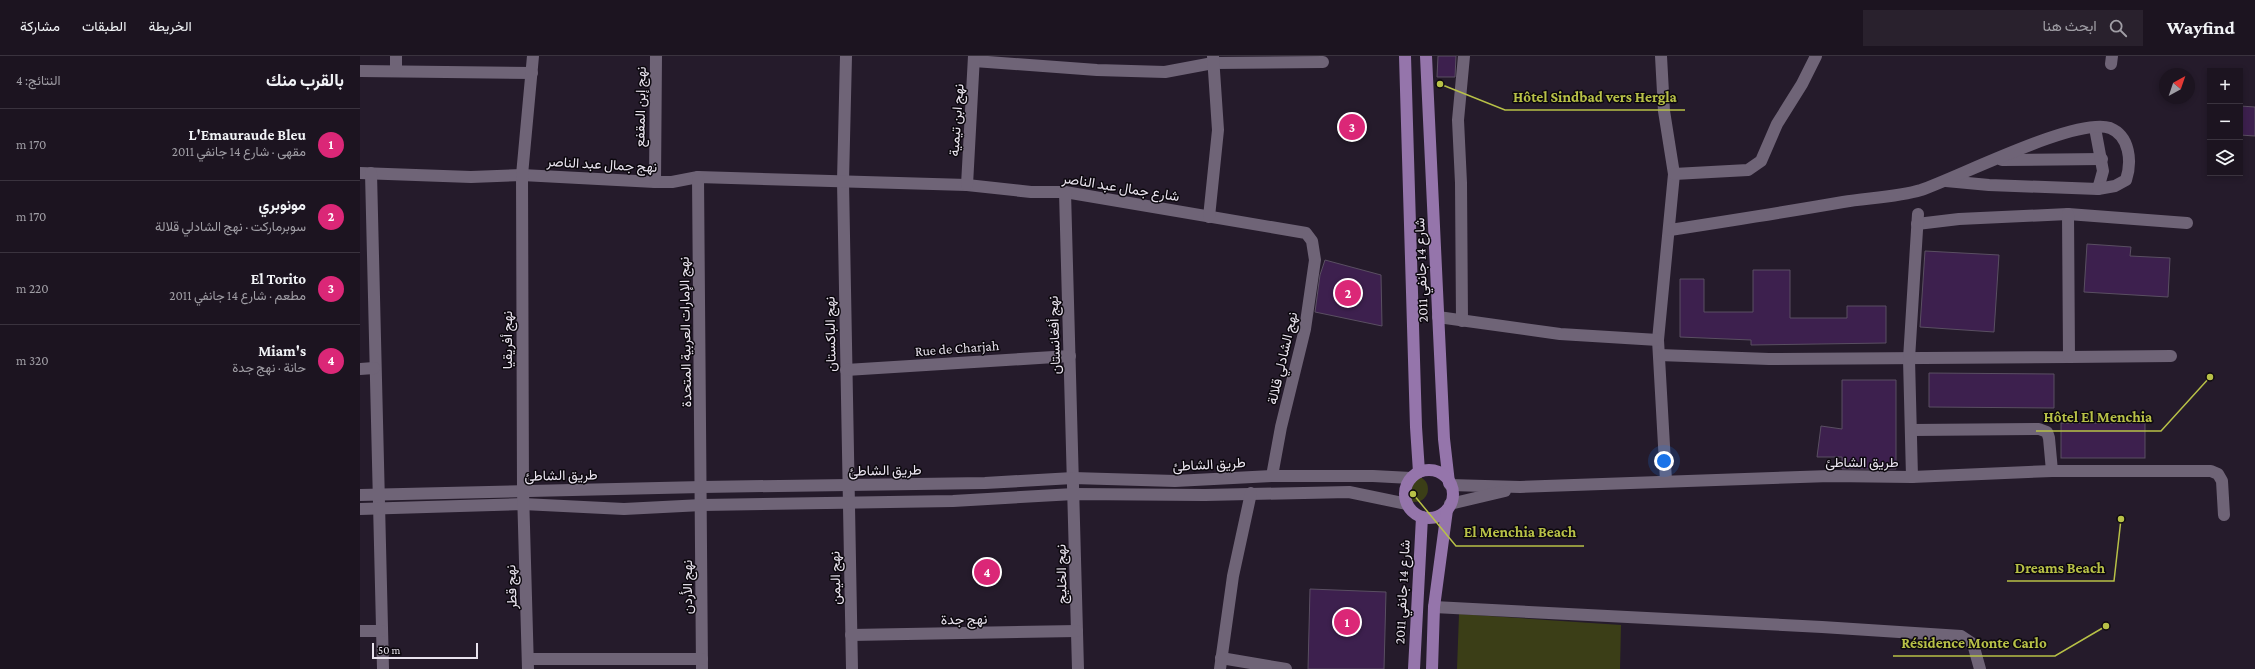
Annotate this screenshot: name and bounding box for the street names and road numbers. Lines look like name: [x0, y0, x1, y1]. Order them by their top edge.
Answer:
street label: نهج إبن المقفع: [631, 66, 652, 148]
street label: نهج ابن تيمية: [945, 83, 970, 157]
street label: نهج جمال عبد الناصر: [545, 153, 658, 178]
street label: شارع جمال عبد الناصر: [1060, 170, 1181, 207]
street label: شارع 14 جانفي 2011: [1411, 217, 1435, 323]
street label: نهج الإمارات العربية المتحدة: [676, 256, 697, 408]
street label: نهج أفغانستان: [1045, 295, 1066, 375]
street label: نهج الباكستان: [821, 296, 842, 372]
street label: نهج الشادلي قلالة: [1264, 310, 1304, 407]
street label: نهج أفريقيا: [499, 311, 518, 369]
street label: Rue de Charjah: [914, 337, 1000, 360]
street label: طريق الشاطئ: [1172, 454, 1246, 475]
street label: طريق الشاطئ: [1825, 454, 1899, 471]
street label: طريق الشاطئ: [848, 461, 922, 480]
street label: طريق الشاطئ: [524, 466, 598, 485]
street label: شارع 14 جانفي 2011: [1391, 539, 1417, 645]
street label: نهج الخليج: [1052, 544, 1073, 604]
street label: نهج اليمن: [827, 551, 846, 605]
street label: نهج الأردن: [679, 560, 698, 614]
street label: نهج قطر: [502, 564, 523, 611]
street label: نهج جدة: [941, 611, 987, 630]

